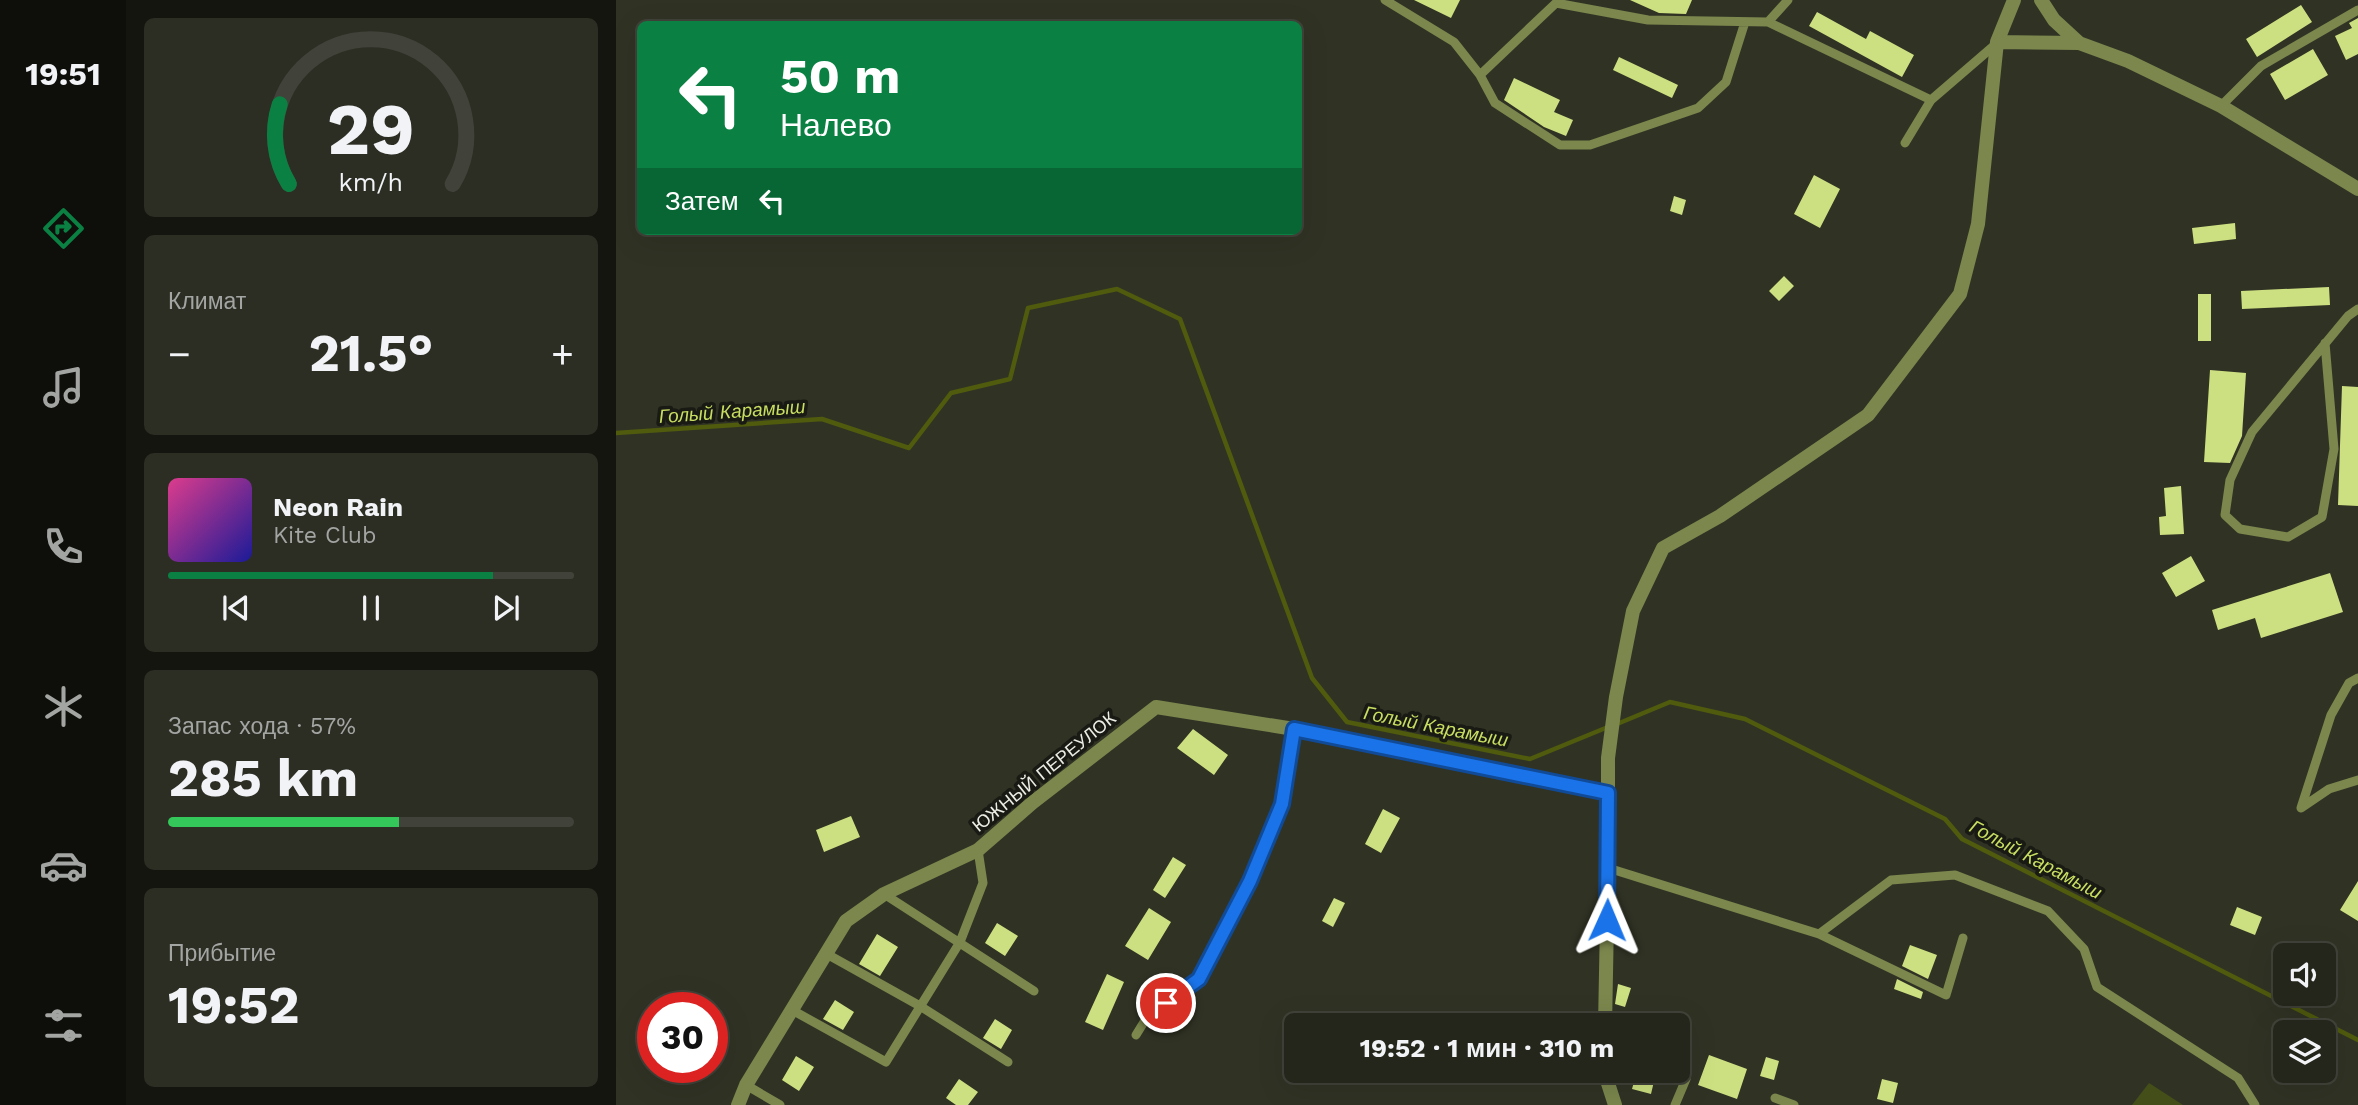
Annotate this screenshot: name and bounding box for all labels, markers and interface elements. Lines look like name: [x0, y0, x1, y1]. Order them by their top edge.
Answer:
text: 50 m: [780, 47, 900, 105]
icon: left: [665, 49, 756, 140]
text: 19:51: [25, 55, 101, 93]
text: 29: [327, 86, 415, 172]
text: Налево: [780, 106, 892, 144]
text: km/h: [339, 168, 403, 197]
icon: left: [753, 182, 791, 220]
text: Затем: [665, 186, 739, 216]
icon: directions: [39, 204, 88, 253]
text: Климат: [168, 288, 246, 315]
text: 21.5°: [309, 323, 433, 384]
text: −: [168, 332, 191, 376]
text: +: [551, 332, 574, 376]
icon: music: [39, 363, 88, 412]
water label: Голый Карамыш: [658, 395, 806, 428]
text: Neon Rain: [273, 492, 403, 522]
icon: phone: [39, 522, 88, 571]
text: Kite Club: [273, 522, 376, 549]
icon: previous: [217, 589, 255, 627]
icon: pause: [352, 589, 390, 627]
icon: next: [487, 589, 525, 627]
icon: climate: [39, 682, 88, 731]
water label: Голый Карамыш: [1362, 701, 1510, 752]
street label: ЮЖНЫЙ ПЕРЕУЛОК: [968, 707, 1120, 836]
text: Запас хода · 57%: [168, 713, 356, 740]
text: 285 km: [168, 748, 358, 809]
water label: Голый Карамыш: [1966, 815, 2106, 904]
icon: car: [39, 841, 88, 890]
position arrow: [1570, 883, 1644, 957]
text: Прибытие: [168, 940, 276, 967]
map controls: [2273, 943, 2336, 1083]
button: sound: [2273, 943, 2336, 1006]
pin: [1136, 973, 1196, 1033]
text: 19:52: [168, 975, 299, 1036]
icon: arrive: [1147, 984, 1185, 1022]
speed limit sign: 30: [637, 992, 728, 1083]
icon: filters: [39, 1001, 88, 1050]
button: layers: [2273, 1020, 2336, 1083]
text: 19:52 · 1 мин · 310 m: [1360, 1033, 1614, 1063]

